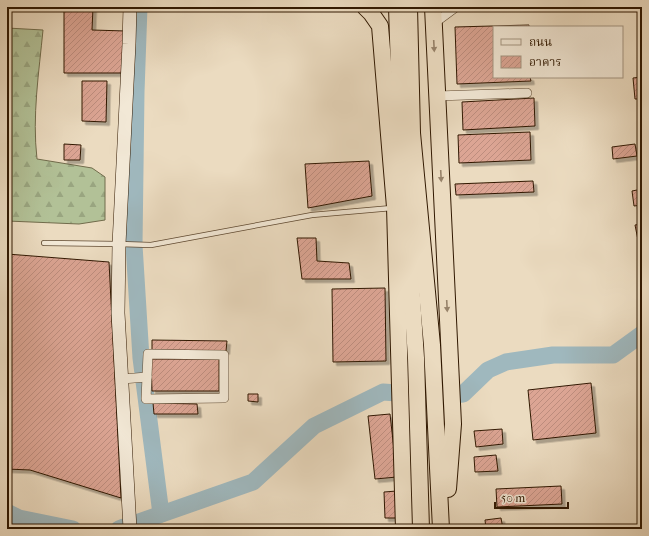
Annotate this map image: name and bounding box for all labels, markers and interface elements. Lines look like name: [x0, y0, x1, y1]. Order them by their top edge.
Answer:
legend: [493, 26, 623, 78]
text: ถนน: [529, 35, 552, 49]
one-way arrow: [431, 40, 438, 52]
text: อาคาร: [529, 55, 561, 69]
one-way arrow: [437, 170, 444, 182]
one-way arrow: [444, 300, 450, 313]
scale bar: [495, 484, 568, 510]
text: 50 m: [501, 491, 525, 505]

